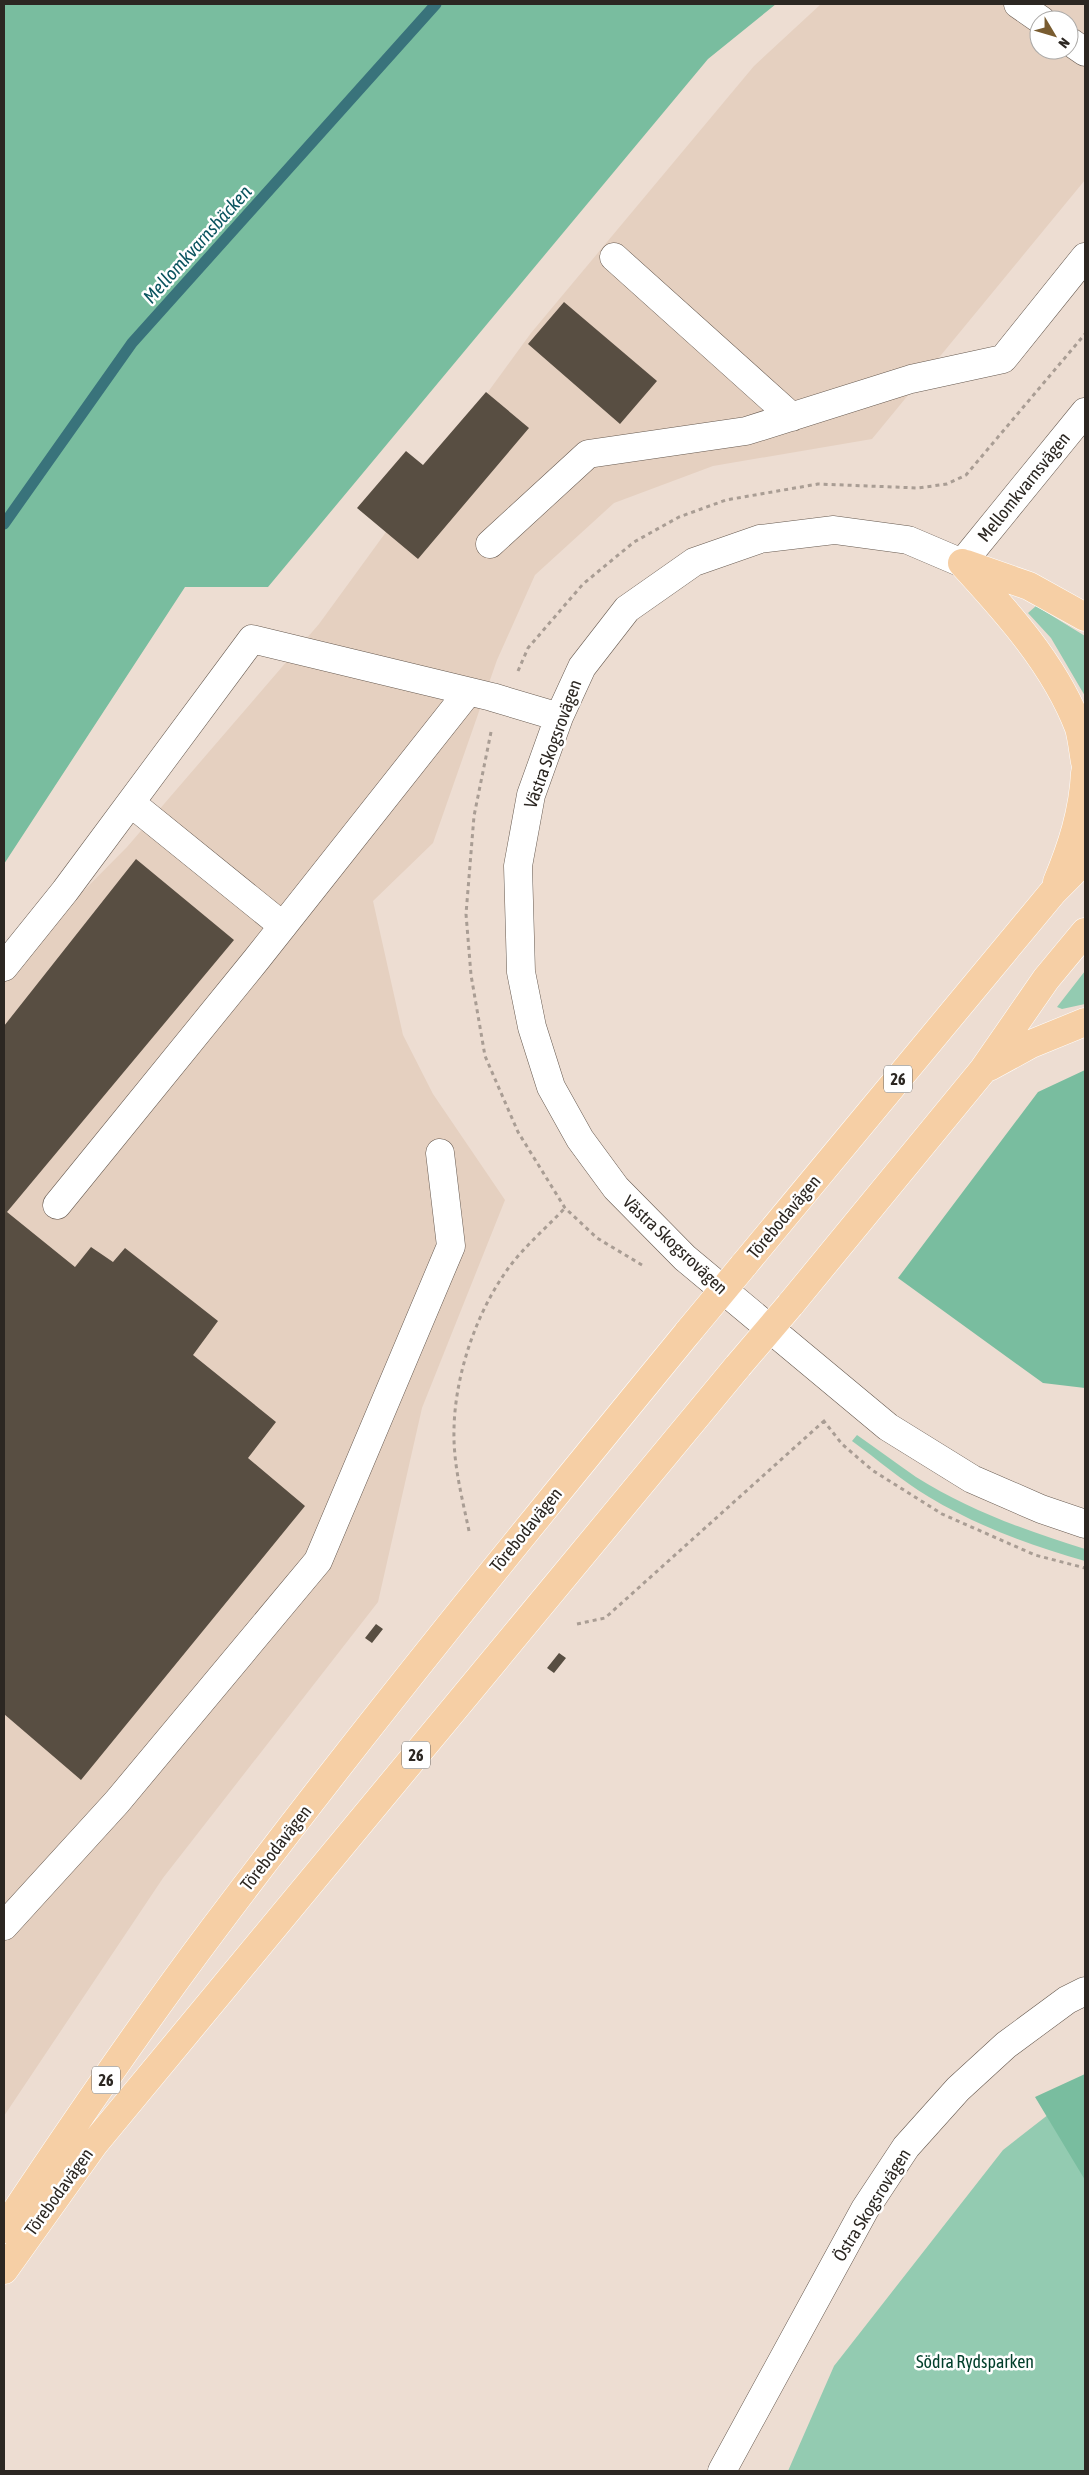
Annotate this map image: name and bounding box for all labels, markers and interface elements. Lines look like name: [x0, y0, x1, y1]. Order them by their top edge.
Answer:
north arrow: [1029, 10, 1079, 60]
text: N: [1055, 35, 1073, 51]
water label: Mellomkvarnsbäcken: [138, 181, 256, 307]
street label: Mellomkvarnsvägen: [973, 428, 1074, 546]
street label: Västra Skogsrovägen: [520, 677, 586, 811]
road number: 26: [884, 1066, 912, 1092]
street label: Törebodavägen: [743, 1171, 825, 1263]
street label: Västra Skogsrovägen: [619, 1191, 732, 1298]
street label: Törebodavägen: [485, 1483, 566, 1576]
road number: 26: [402, 1742, 430, 1768]
street label: Törebodavägen: [236, 1801, 315, 1895]
road number: 26: [92, 2066, 120, 2094]
street label: Törebodavägen: [20, 2144, 97, 2239]
street label: Östra Skogsrovägen: [828, 2144, 915, 2265]
park label: Södra Rydsparken: [916, 2351, 1034, 2372]

